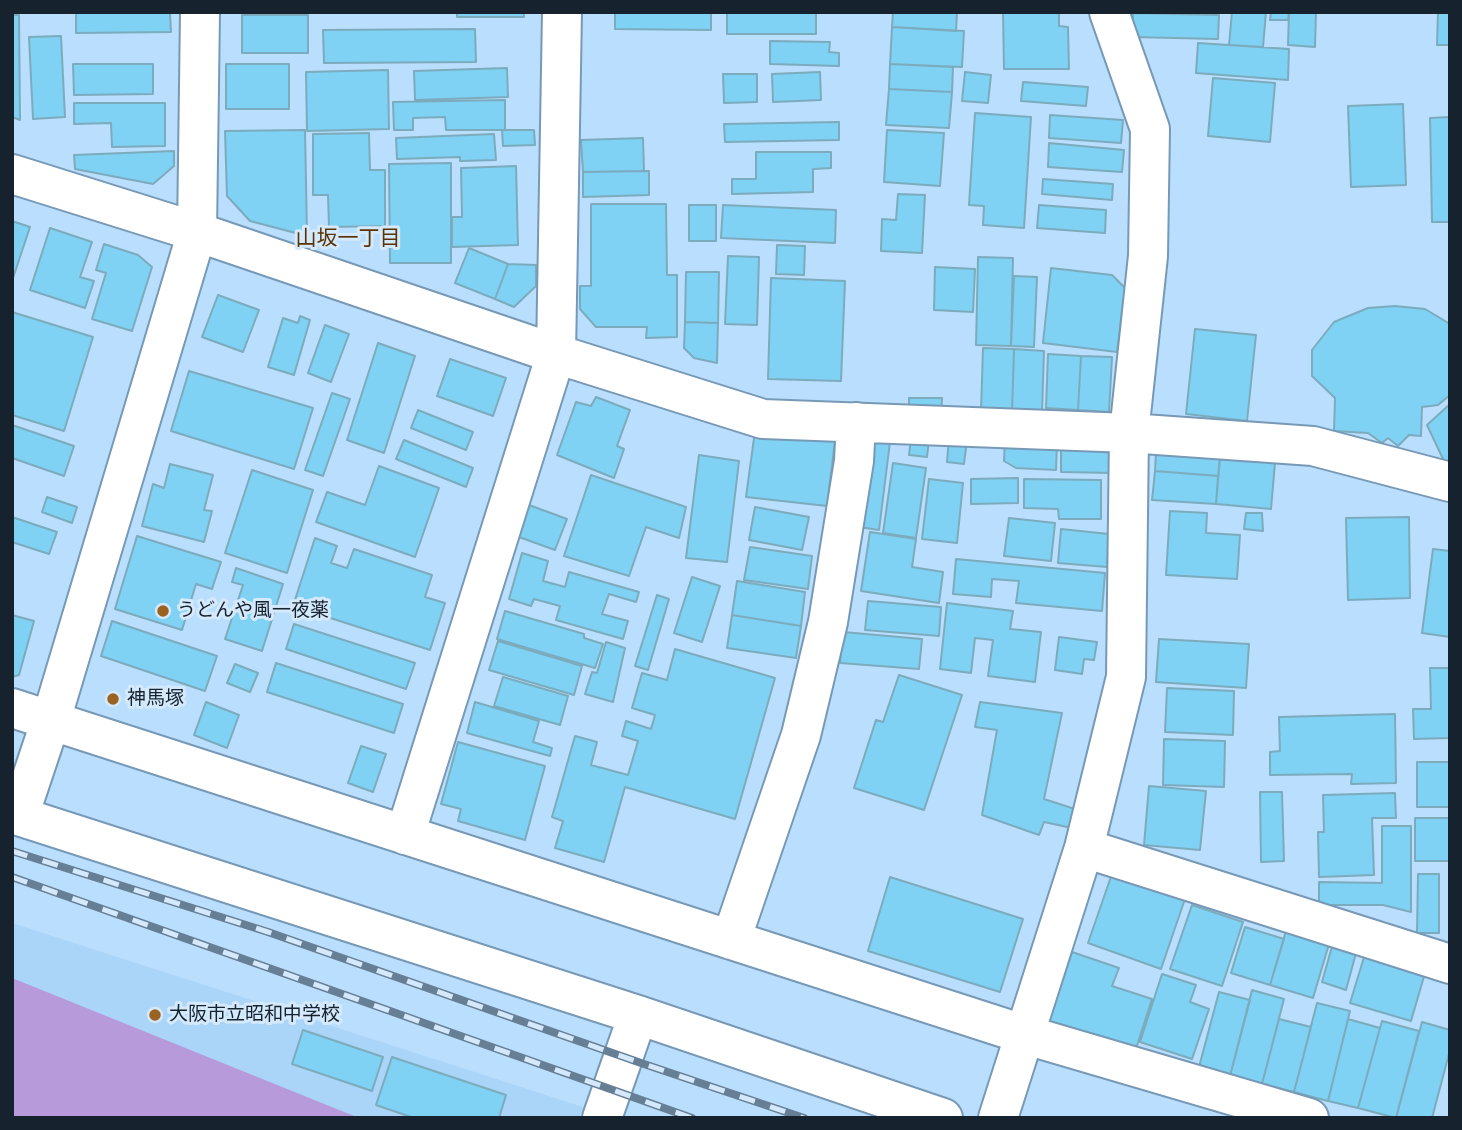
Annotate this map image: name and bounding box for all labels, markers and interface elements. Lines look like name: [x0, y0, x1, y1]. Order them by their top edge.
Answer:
district label: 山坂一丁目: [296, 226, 400, 252]
place label: うどんや風一夜薬: [177, 600, 329, 622]
marker: うどんや風一夜薬: [155, 603, 171, 619]
place label: 神馬塚: [127, 688, 184, 710]
marker: 神馬塚: [105, 691, 121, 707]
place label: 大阪市立昭和中学校: [169, 1004, 340, 1026]
marker: 大阪市立昭和中学校: [147, 1007, 163, 1023]

